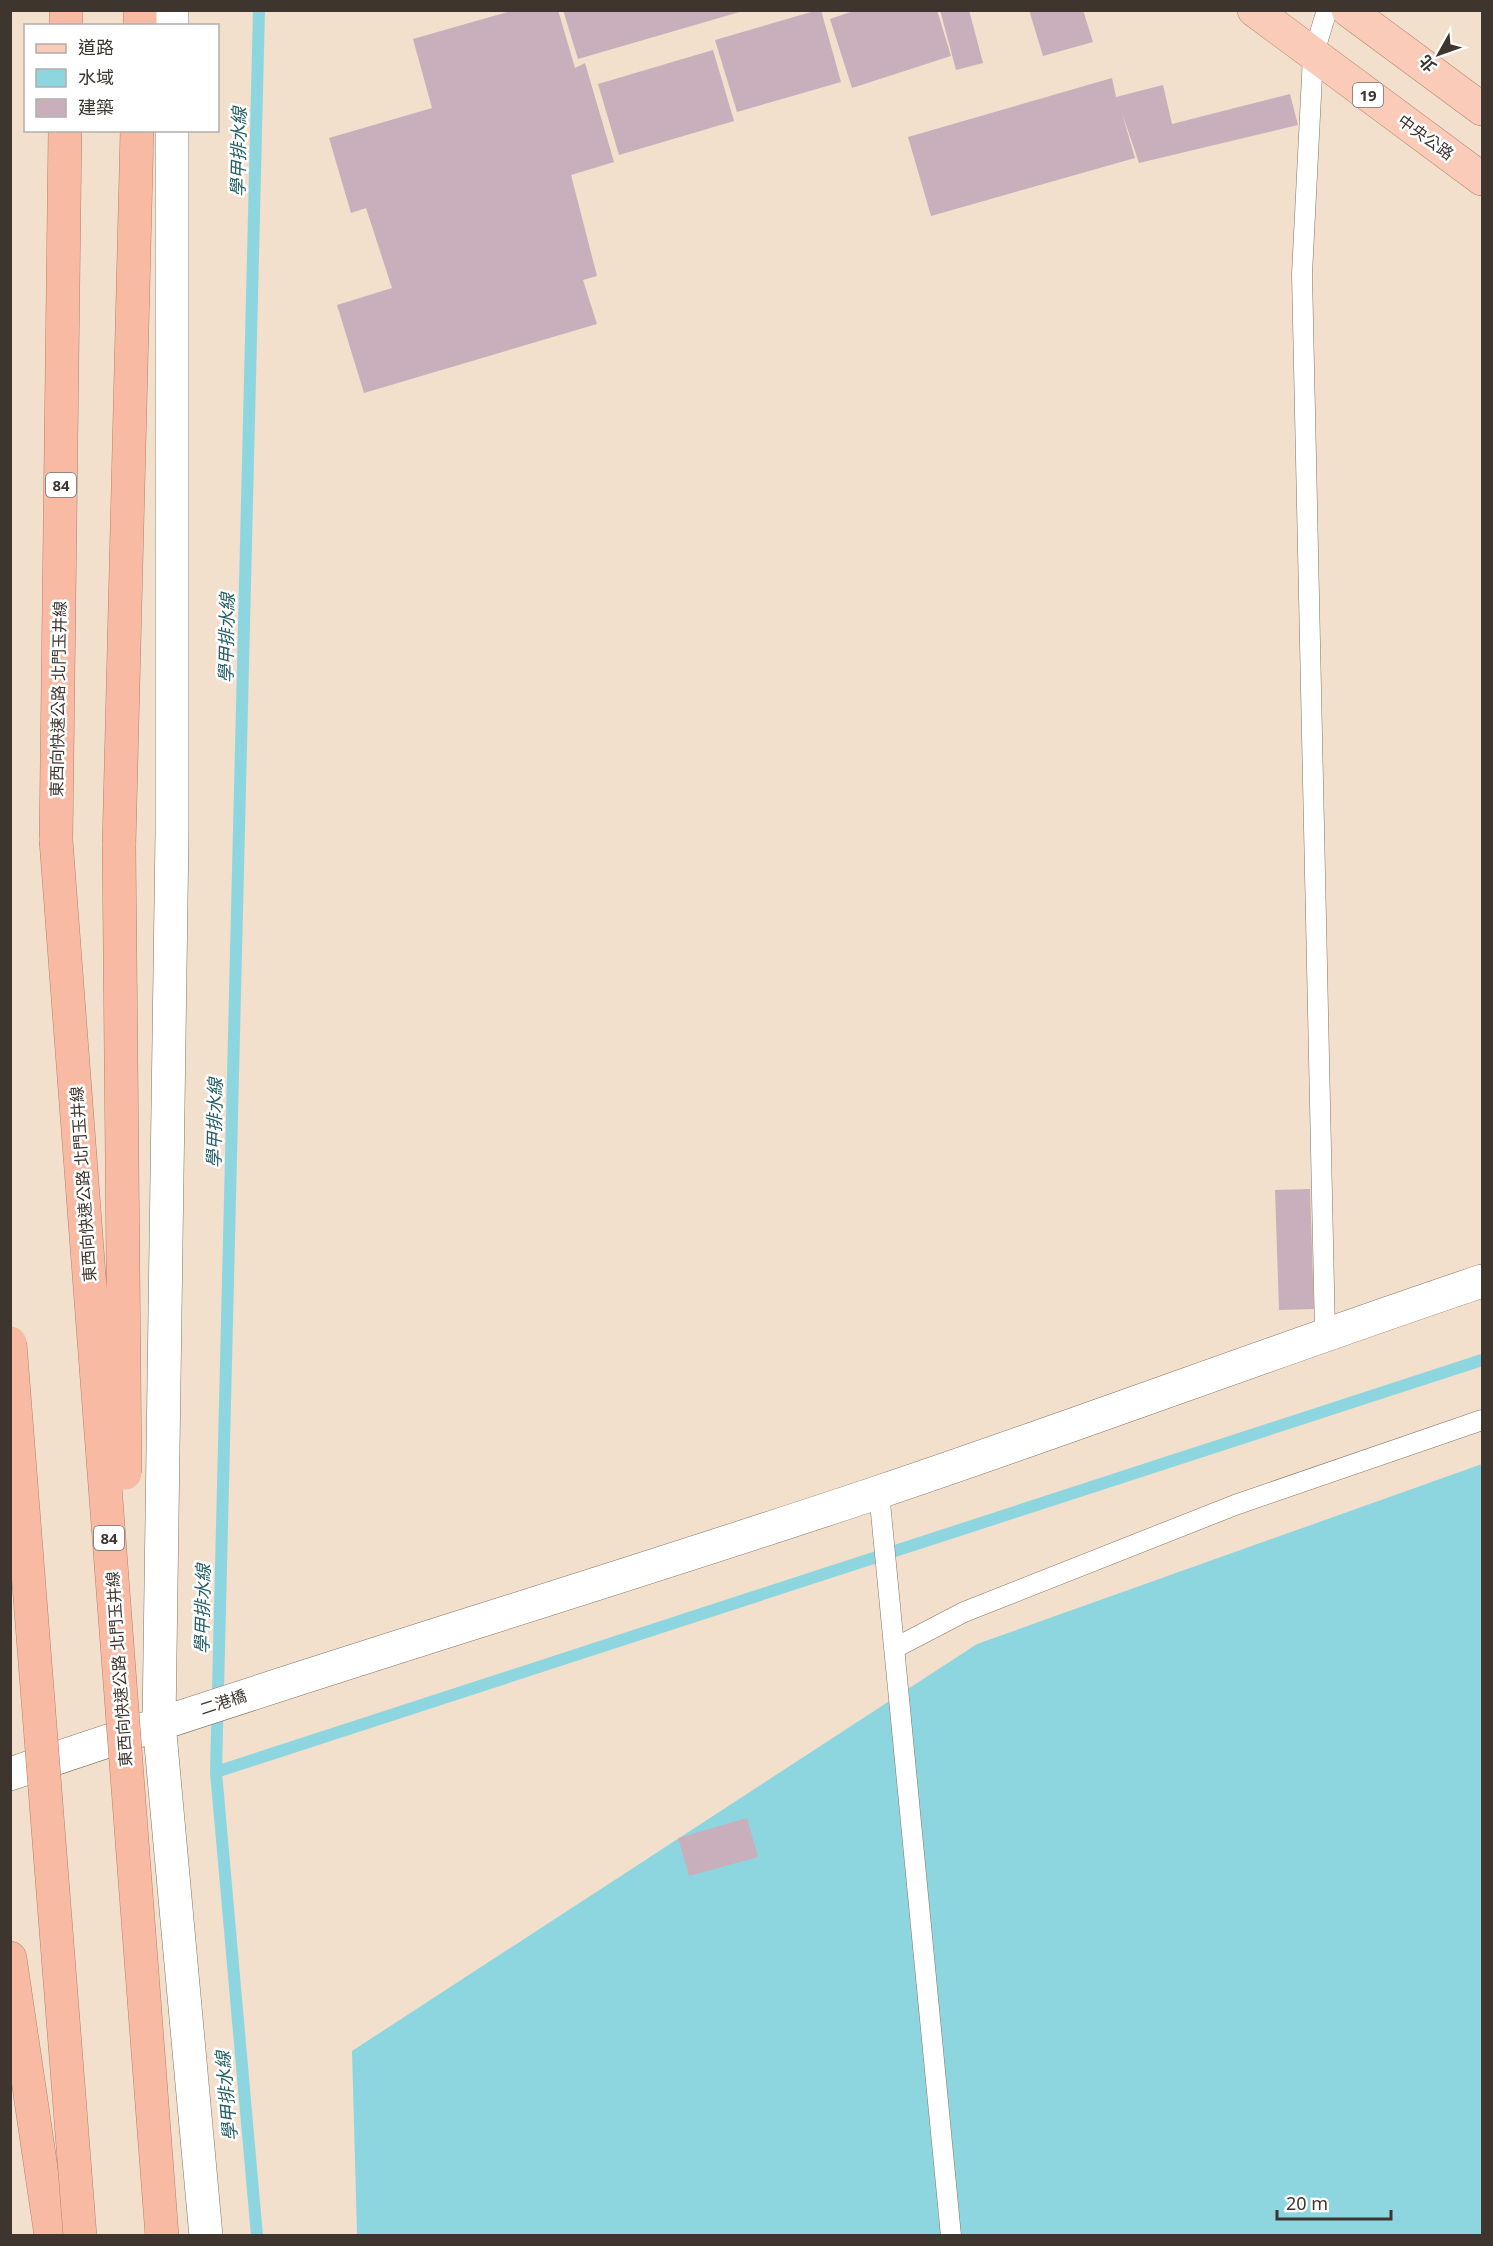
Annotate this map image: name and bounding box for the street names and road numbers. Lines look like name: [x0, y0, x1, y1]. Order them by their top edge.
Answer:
road number: 19: [1353, 83, 1383, 107]
street label: 中央公路: [1394, 109, 1458, 165]
road number: 84: [46, 473, 76, 497]
street label: 東西向快速公路 北門玉井線: [45, 601, 71, 797]
street label: 東西向快速公路 北門玉井線: [65, 1085, 101, 1283]
road number: 84: [94, 1526, 124, 1550]
street label: 東西向快速公路 北門玉井線: [101, 1570, 137, 1768]
street label: 二港橋: [197, 1684, 249, 1720]

